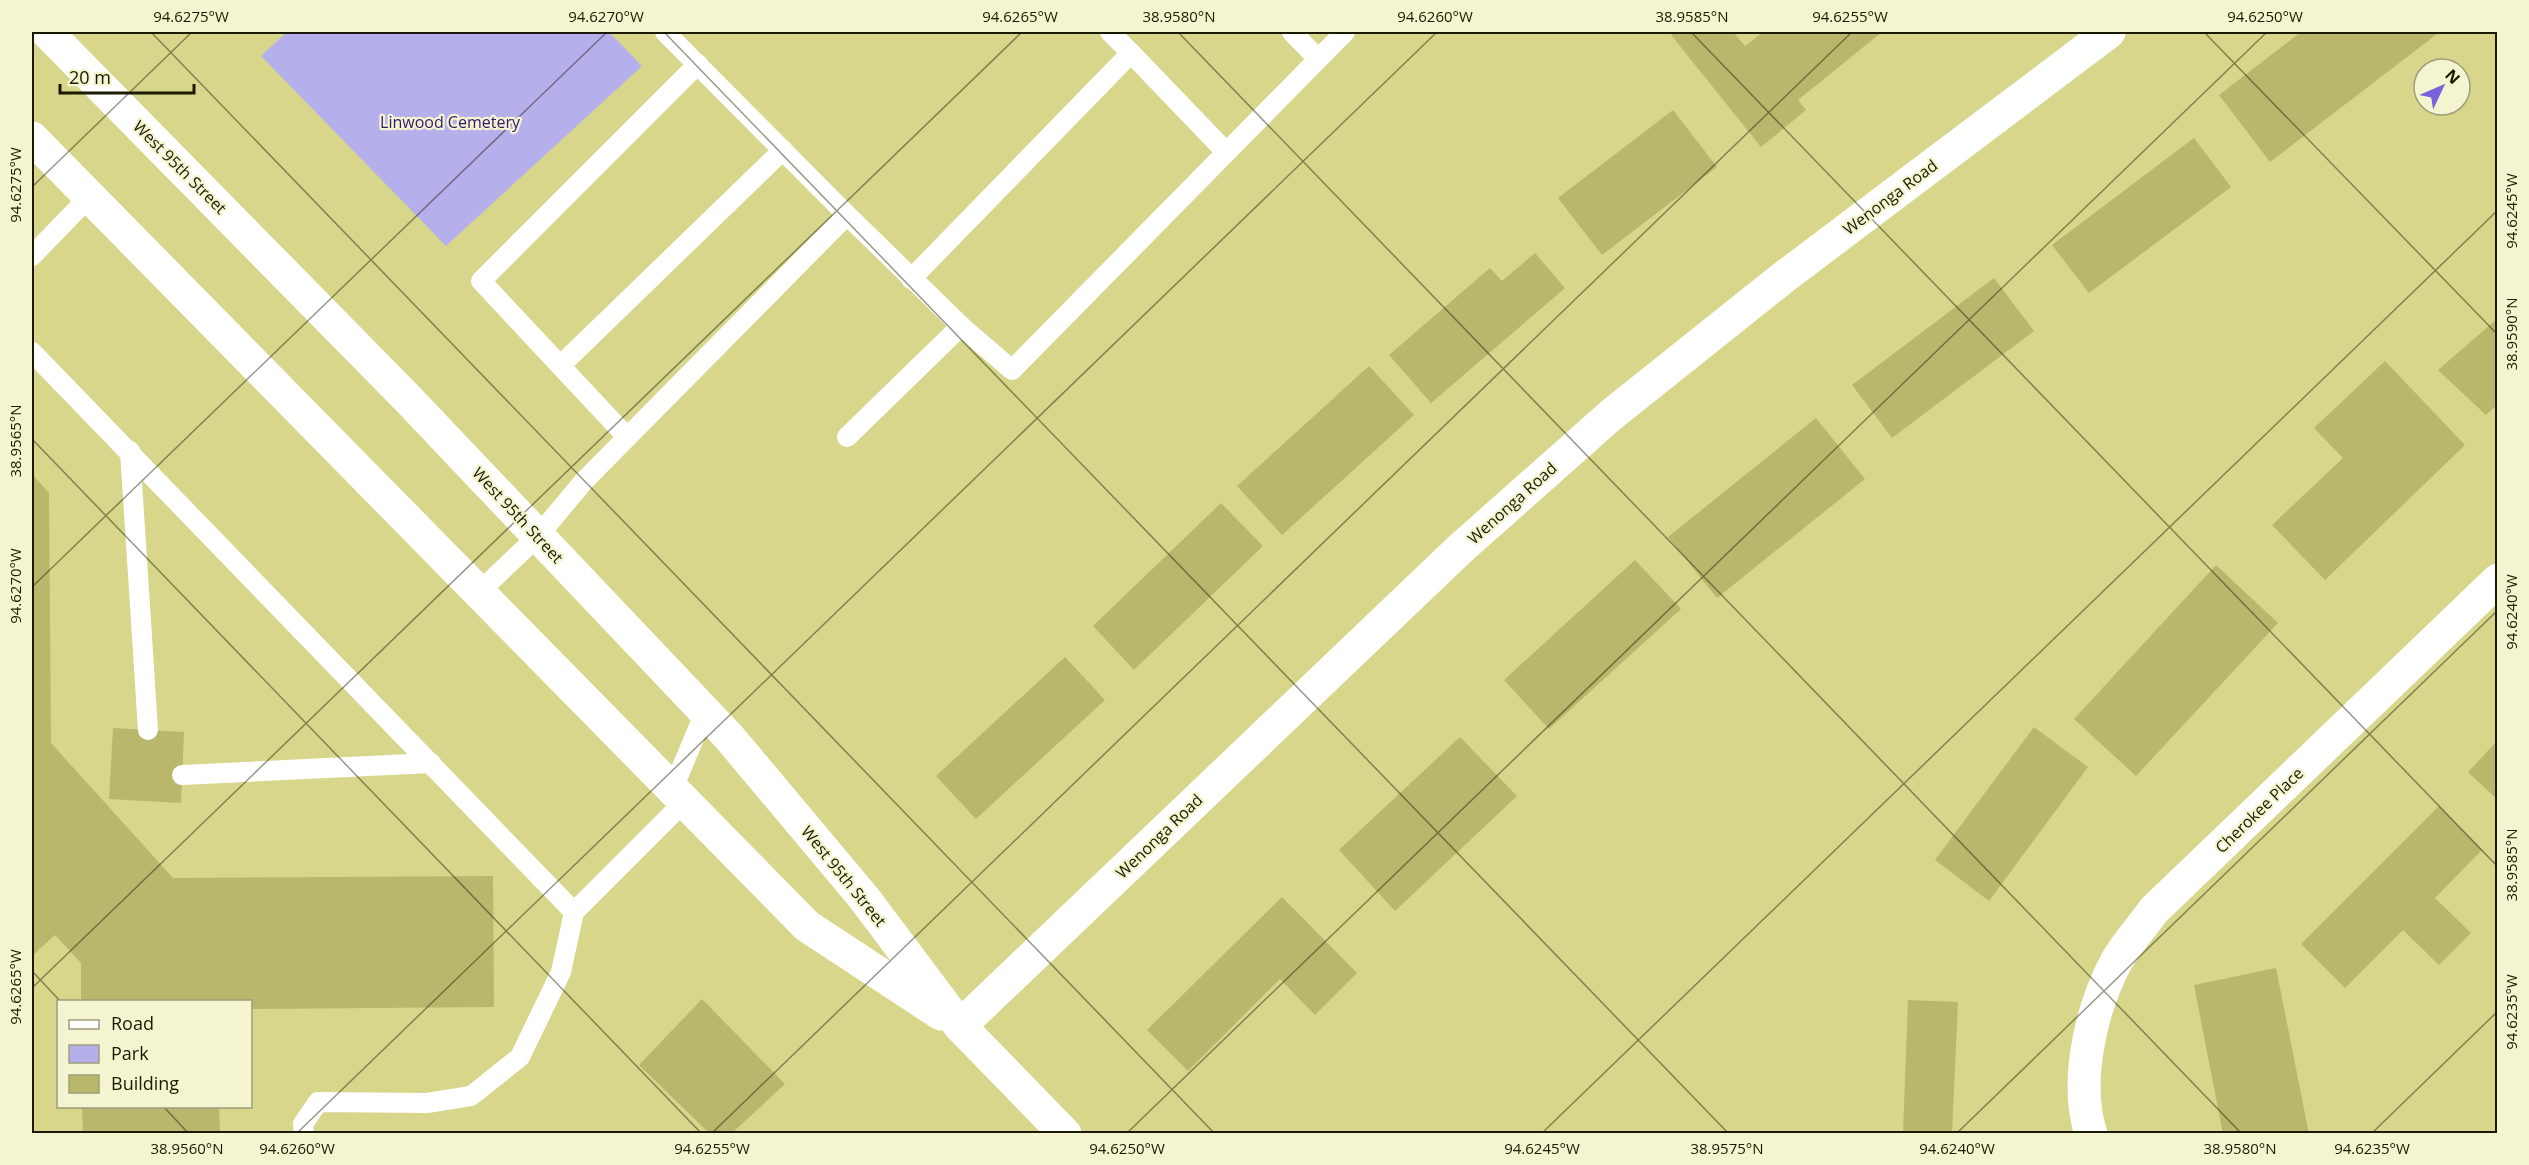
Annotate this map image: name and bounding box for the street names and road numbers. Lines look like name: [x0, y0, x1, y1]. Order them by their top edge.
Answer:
street label: West 95th Street: [128, 115, 232, 219]
street label: Wenonga Road: [1838, 154, 1942, 240]
street label: Wenonga Road: [1463, 457, 1561, 549]
street label: West 95th Street: [468, 462, 568, 568]
street label: Cherokee Place: [2210, 762, 2308, 858]
street label: Wenonga Road: [1111, 789, 1207, 883]
street label: West 95th Street: [796, 821, 892, 931]

